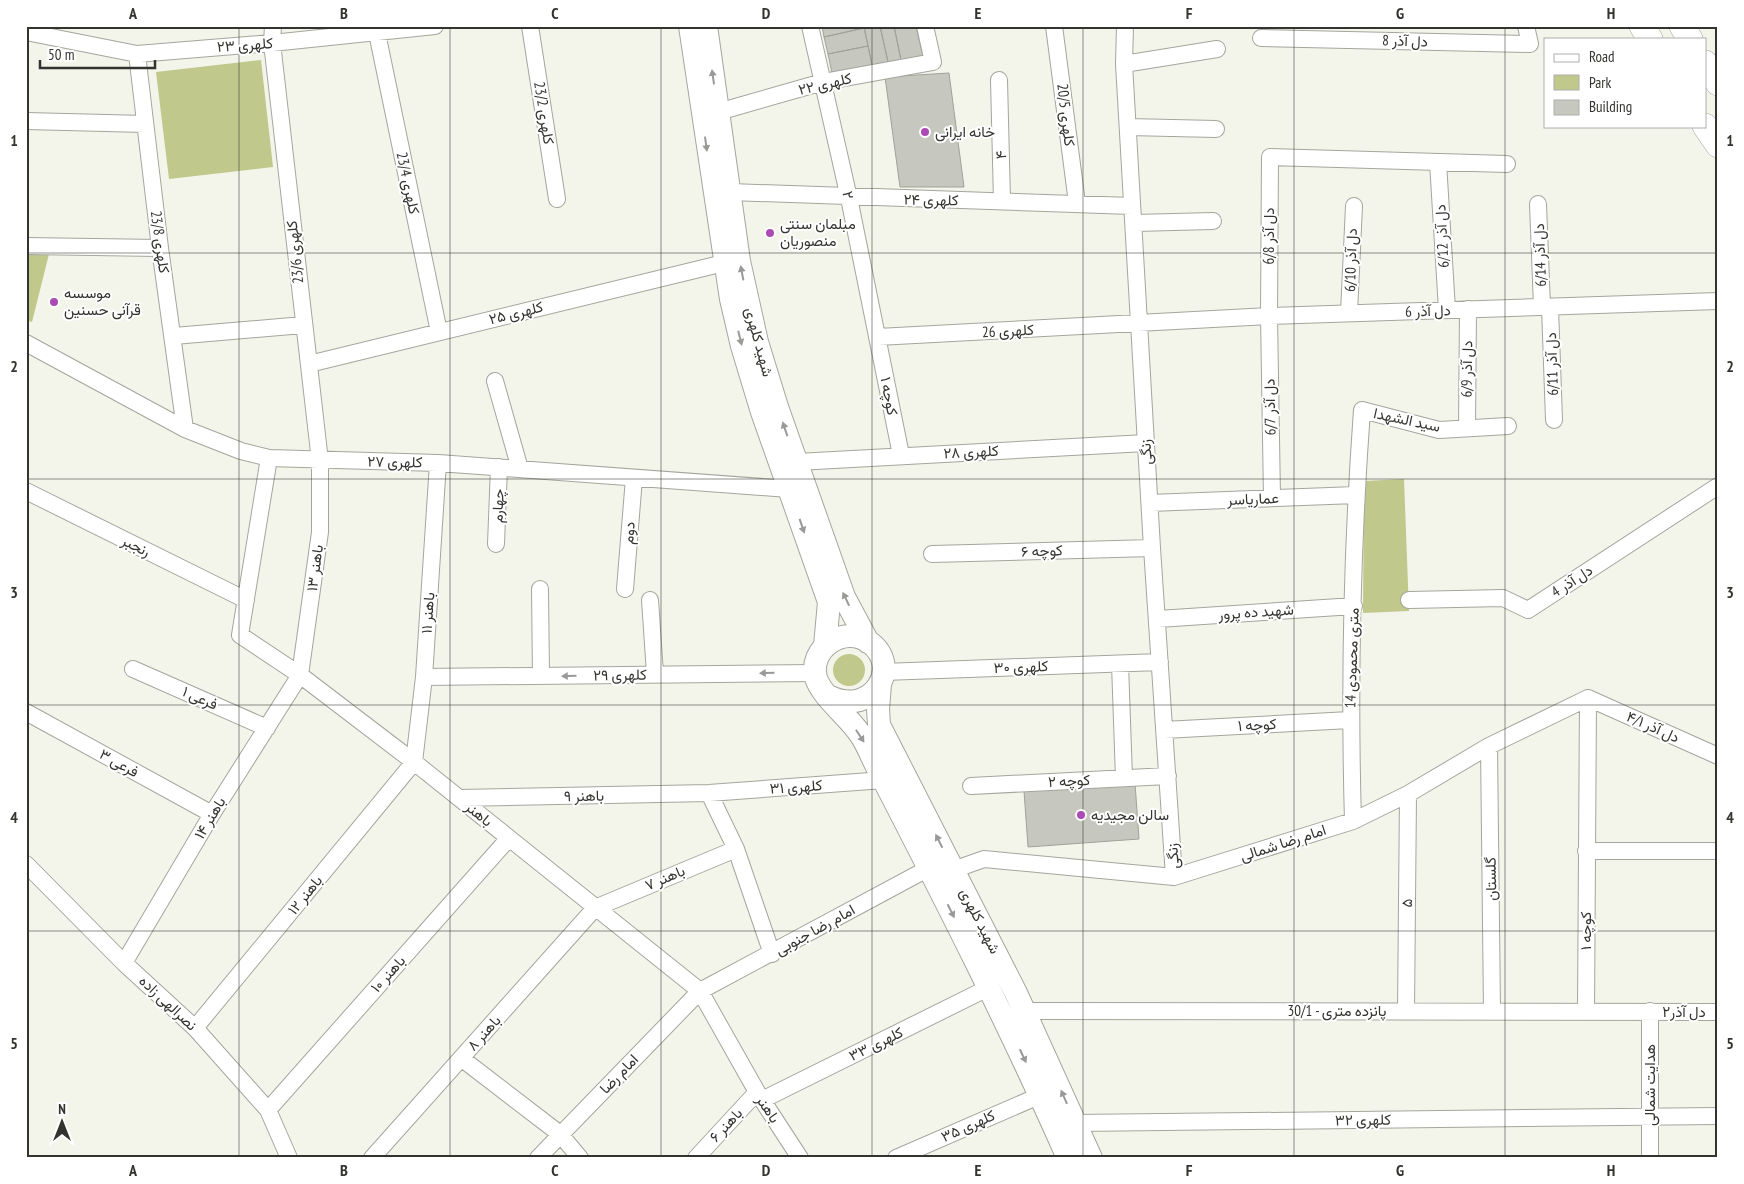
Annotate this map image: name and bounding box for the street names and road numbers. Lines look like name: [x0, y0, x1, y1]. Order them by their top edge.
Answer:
street label: دل آذر 8: [1382, 30, 1428, 51]
street label: کلهری ۲۳: [216, 33, 274, 57]
street label: کلهری ۲۲: [796, 68, 854, 100]
street label: کلهری 23/2: [529, 80, 559, 146]
street label: کلهری 20/5: [1052, 82, 1080, 148]
street label: کلهری 23/4: [392, 150, 424, 216]
street label: ۴: [991, 150, 1010, 160]
street label: ۲: [838, 189, 859, 201]
street label: کلهری ۲۴: [903, 190, 959, 210]
street label: دل آذر 6/12: [1430, 204, 1453, 268]
street label: دل آذر 6/8: [1259, 208, 1278, 264]
street label: کلهری 23/8: [146, 209, 174, 275]
street label: کلهری 23/6: [282, 219, 308, 284]
street label: دل آذر 6/14: [1529, 223, 1550, 287]
street label: دل آذر 6/10: [1340, 228, 1361, 292]
street label: کلهری ۲۵: [487, 297, 546, 329]
street label: دل آذر 6: [1405, 300, 1451, 321]
street label: شهید کلهری: [740, 305, 778, 379]
street label: کلهری 26: [982, 320, 1035, 342]
street label: دل آذر 6/11: [1541, 332, 1562, 396]
street label: دل آذر 6/9: [1457, 340, 1476, 398]
street label: ۱ کوچه: [875, 375, 903, 417]
street label: دل آذر 6/7: [1260, 378, 1279, 436]
street label: سید الشهدا: [1372, 403, 1442, 436]
street label: زنگی: [1135, 438, 1157, 466]
street label: کلهری ۲۸: [943, 441, 999, 463]
street label: کلهری ۲۷: [367, 452, 423, 472]
street label: چهارم: [487, 488, 509, 524]
street label: عماریاسر: [1226, 488, 1279, 509]
street label: دوم: [618, 521, 640, 545]
street label: رنجبر: [118, 530, 154, 561]
street label: ۶ کوچه: [1021, 540, 1063, 562]
street label: باهنر ۱۳: [302, 543, 327, 593]
street label: دل آذر 4: [1547, 560, 1596, 601]
street label: باهنر ۱۱: [417, 592, 438, 634]
street label: شهید ده پرور: [1216, 599, 1295, 625]
street label: 14 متری محمودی: [1340, 607, 1364, 709]
street label: کلهری ۳۰: [993, 656, 1049, 678]
street label: کلهری ۲۹: [593, 665, 647, 685]
street label: فرعی ۱: [179, 681, 221, 715]
street label: دل آذر ۴/۱: [1624, 706, 1683, 747]
street label: ۱ کوچه: [1237, 714, 1277, 736]
street label: فرعی ۳: [96, 744, 142, 782]
street label: ۲ کوچه: [1047, 770, 1091, 792]
street label: کلهری ۳۱: [769, 775, 823, 799]
street label: باهنر ۹: [564, 786, 604, 805]
street label: باهنر ۱۴: [190, 793, 229, 842]
street label: باهنر: [461, 796, 497, 830]
street label: امام رضا شمالی: [1237, 820, 1329, 866]
street label: زنگی: [1162, 842, 1184, 870]
street label: گلستان: [1481, 857, 1500, 901]
street label: باهنر ۷: [642, 861, 688, 894]
street label: باهنر ۱۲: [283, 871, 326, 918]
street label: شهید کلهری: [955, 885, 1005, 957]
street label: ۵: [1397, 898, 1416, 908]
street label: امام رضا جنوبی: [771, 900, 859, 960]
street label: کوچه ۱: [1576, 911, 1596, 950]
street label: باهنر ۱۰: [366, 951, 409, 996]
street label: نصرالهی زاده: [135, 971, 201, 1035]
street label: 30/1 - پانزده متری: [1288, 1001, 1386, 1021]
street label: دل آذر۲: [1662, 1002, 1706, 1021]
street label: باهنر ۸: [463, 1011, 505, 1055]
street label: کلهری ۳۳: [845, 1022, 907, 1066]
street label: هدایت شمالی: [1640, 1044, 1660, 1126]
street label: امام رضا: [595, 1050, 643, 1098]
street label: باهنر: [752, 1090, 785, 1126]
street label: باهنر ۶: [705, 1104, 746, 1146]
street label: کلهری ۳۵: [938, 1105, 998, 1147]
street label: کلهری ۳۲: [1335, 1110, 1392, 1130]

